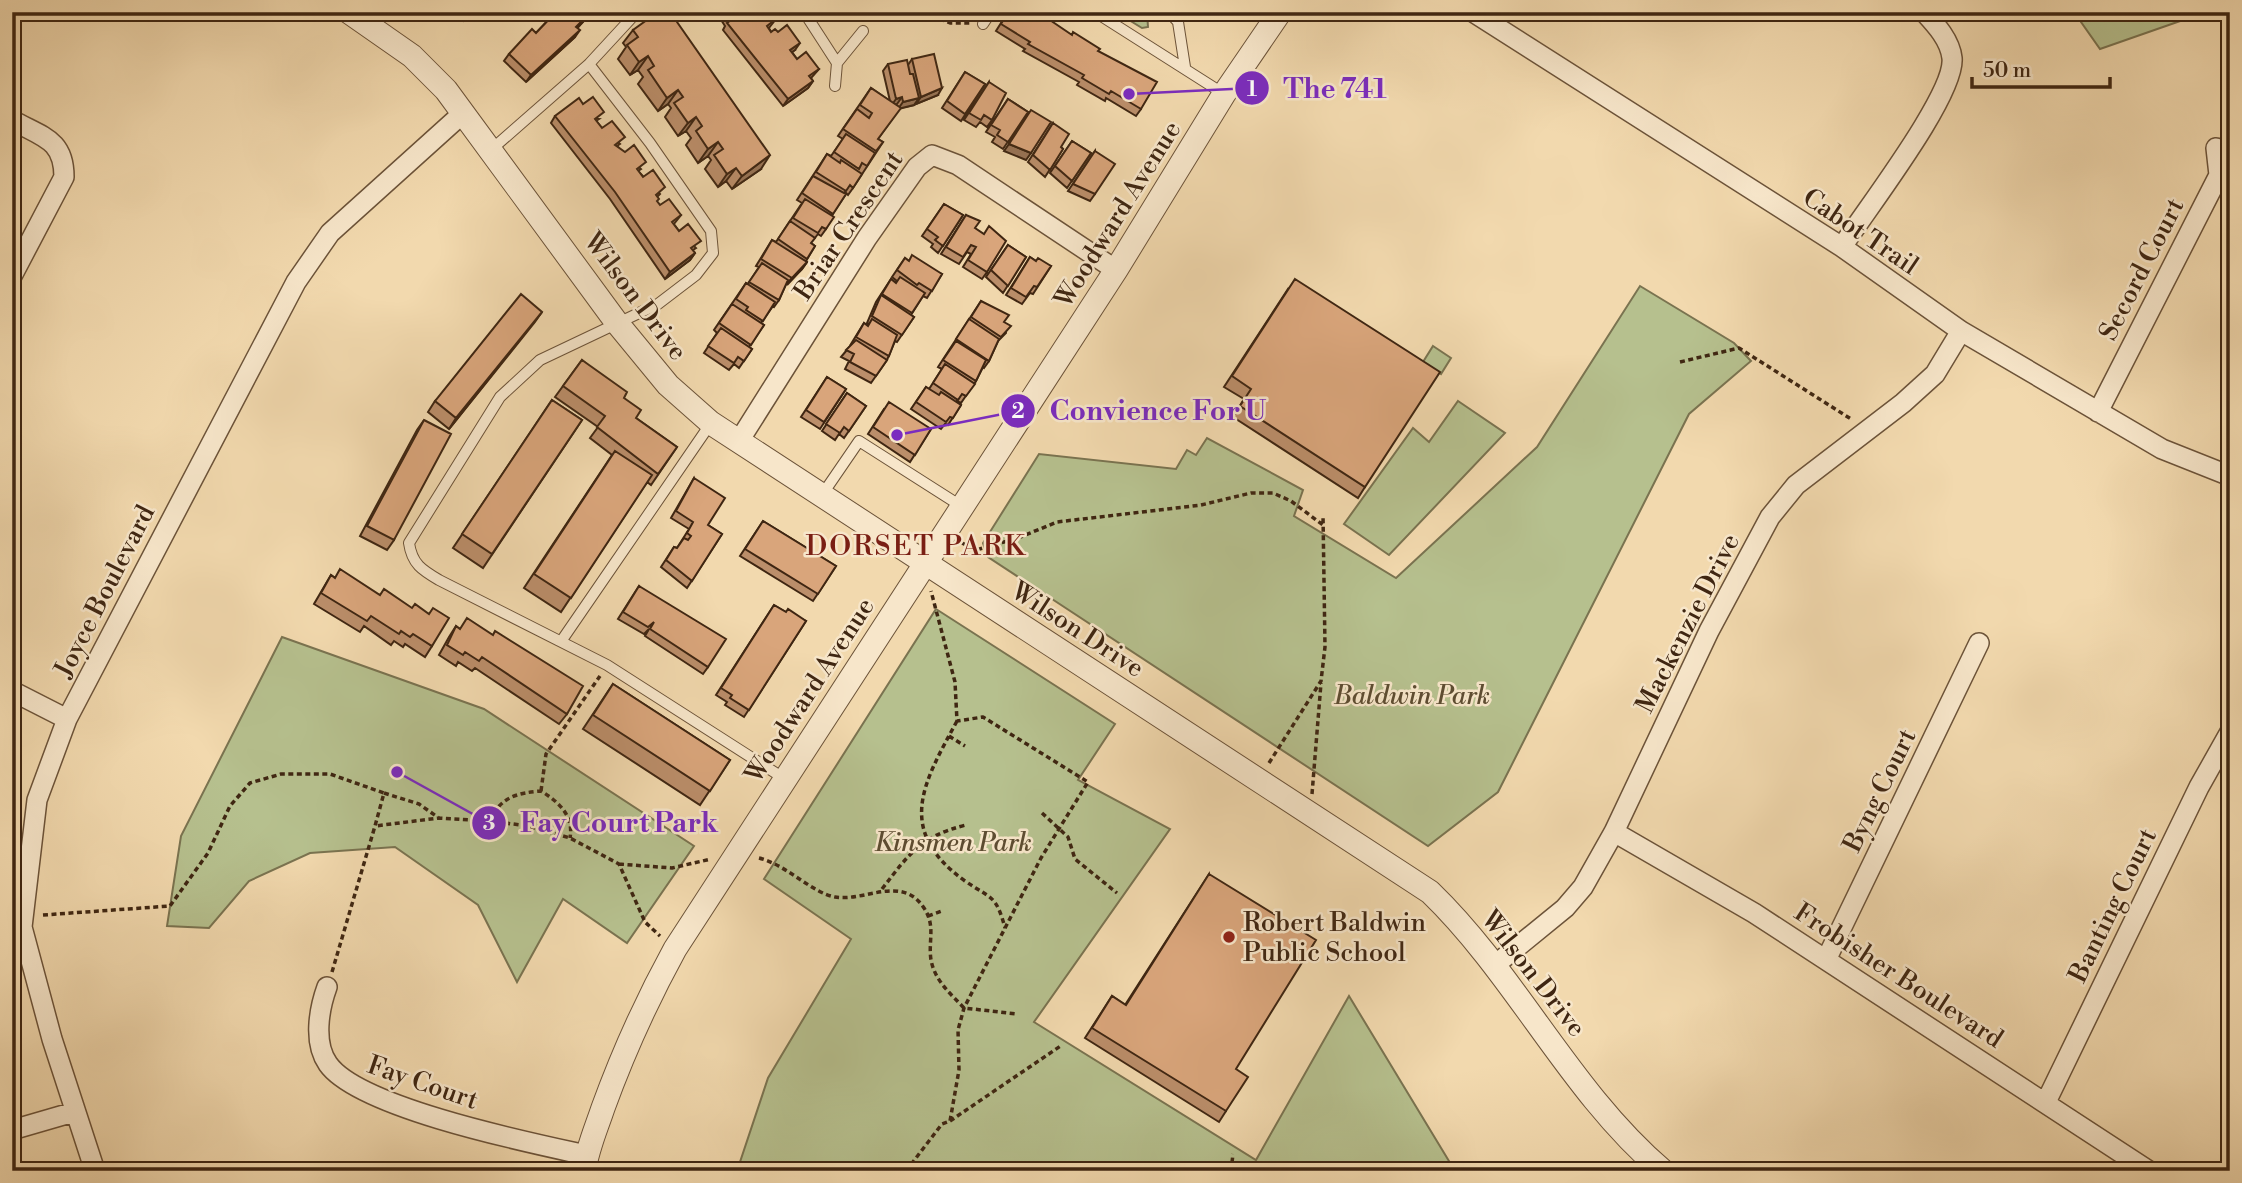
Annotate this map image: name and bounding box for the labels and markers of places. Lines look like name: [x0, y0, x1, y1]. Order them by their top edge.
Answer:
callout: The 741: [1234, 64, 1401, 113]
callout: Convience For U: [1000, 386, 1280, 435]
callout: Fay Court Park: [471, 798, 732, 847]
place label: Robert Baldwin Public School: [1243, 907, 1426, 969]
marker: Robert Baldwin Public School: [1221, 929, 1237, 945]

